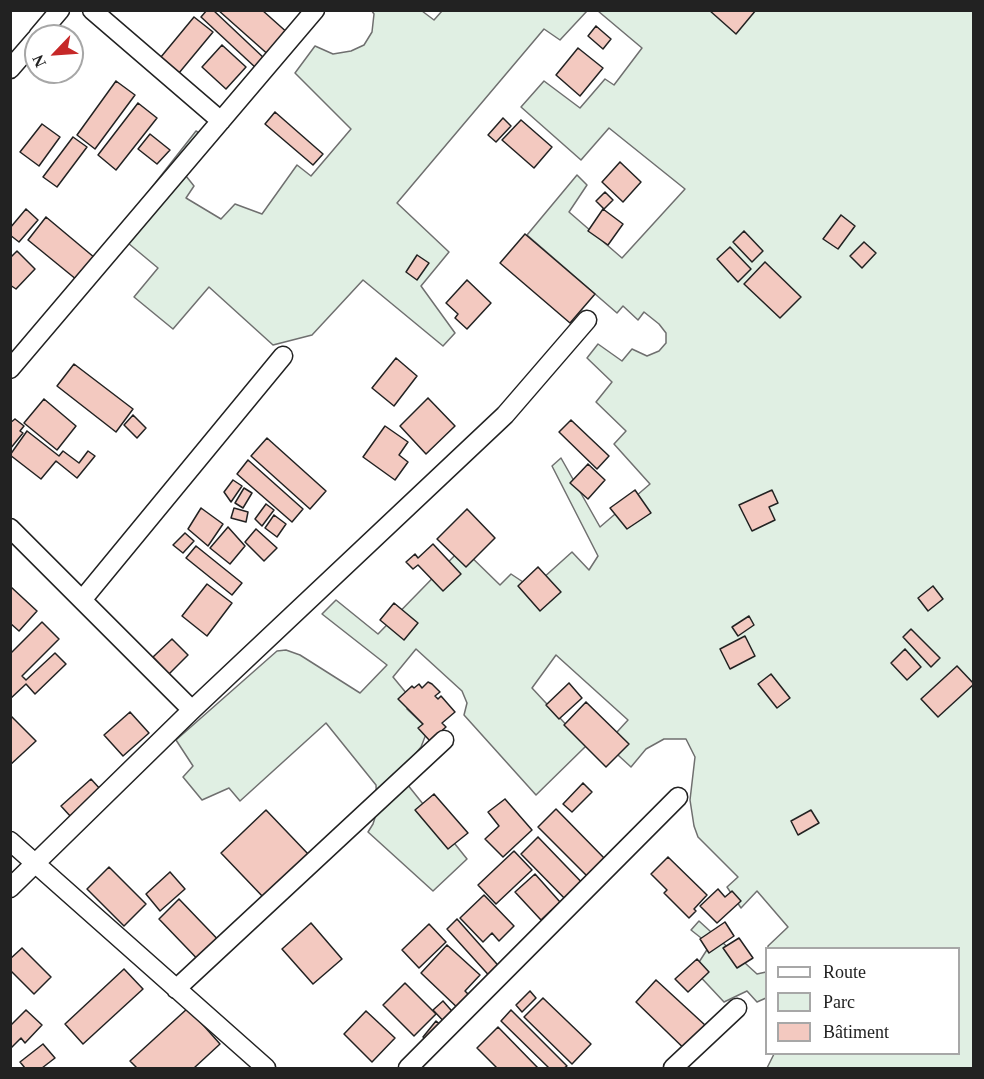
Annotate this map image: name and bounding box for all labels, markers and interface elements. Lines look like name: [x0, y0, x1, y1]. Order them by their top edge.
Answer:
north arrow: [24, 24, 84, 84]
text: N: [29, 52, 49, 70]
legend: [765, 947, 960, 1055]
text: Route: [823, 962, 866, 982]
text: Parc: [823, 992, 855, 1012]
text: Bâtiment: [823, 1022, 889, 1042]

